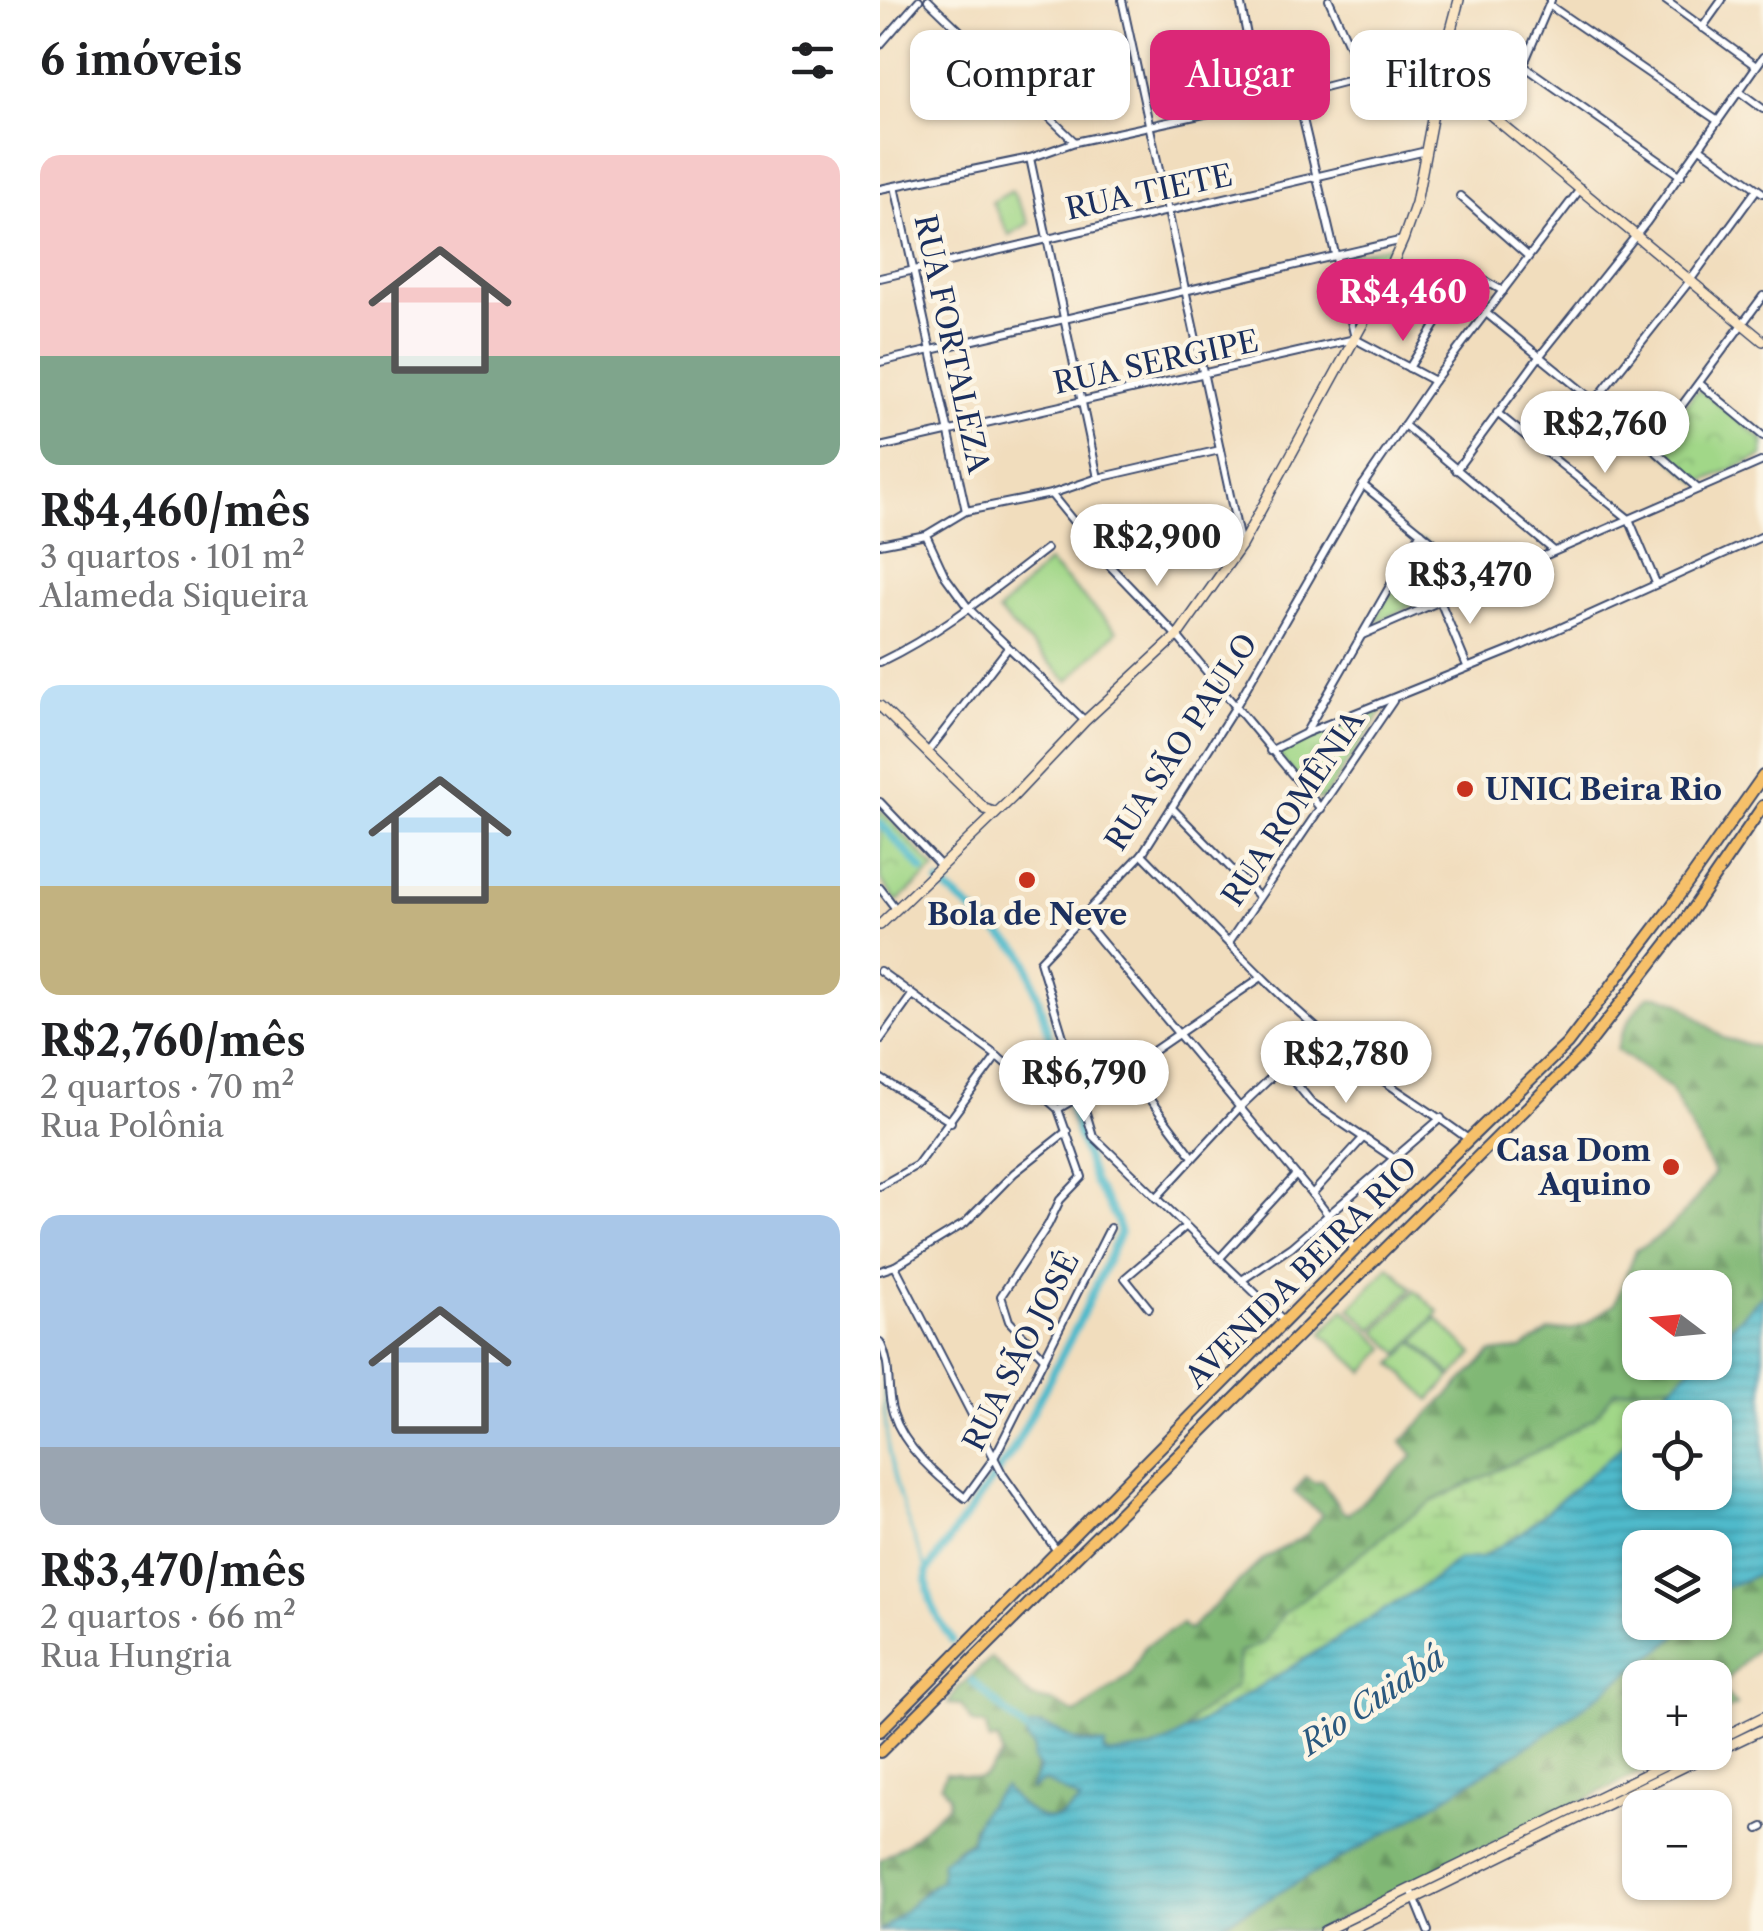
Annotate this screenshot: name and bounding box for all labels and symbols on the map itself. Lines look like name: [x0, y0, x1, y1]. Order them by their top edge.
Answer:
street label: RUA TIETE: [1062, 156, 1236, 228]
street label: RUA FORTALEZA: [907, 211, 998, 477]
pin: R$4,460: [1311, 259, 1495, 344]
street label: RUA SERGIPE: [1050, 322, 1262, 402]
pin: R$2,760: [1513, 391, 1697, 476]
pin: R$2,900: [1065, 504, 1249, 589]
pin: R$3,470: [1378, 542, 1562, 627]
street label: RUA SÃO PAULO: [1097, 627, 1265, 857]
street label: RUA ROMÊNIA: [1214, 702, 1373, 913]
place label: UNIC Beira Rio: [1485, 771, 1722, 808]
marker: UNIC Beira Rio: [1454, 778, 1476, 800]
marker: Bola de Neve: [1016, 869, 1038, 891]
place label: Bola de Neve: [927, 896, 1127, 933]
pin: R$2,780: [1254, 1021, 1438, 1106]
pin: R$6,790: [992, 1040, 1176, 1125]
place label: Casa Dom Aquino: [1496, 1132, 1651, 1203]
street label: AVENIDA BEIRA RIO: [1177, 1148, 1425, 1396]
marker: Casa Dom Aquino: [1660, 1156, 1682, 1178]
street label: RUA SÃO JOSÉ: [955, 1245, 1087, 1457]
north arrow: [1622, 1270, 1732, 1380]
water label: Rio Cuiabá: [1290, 1637, 1452, 1764]

